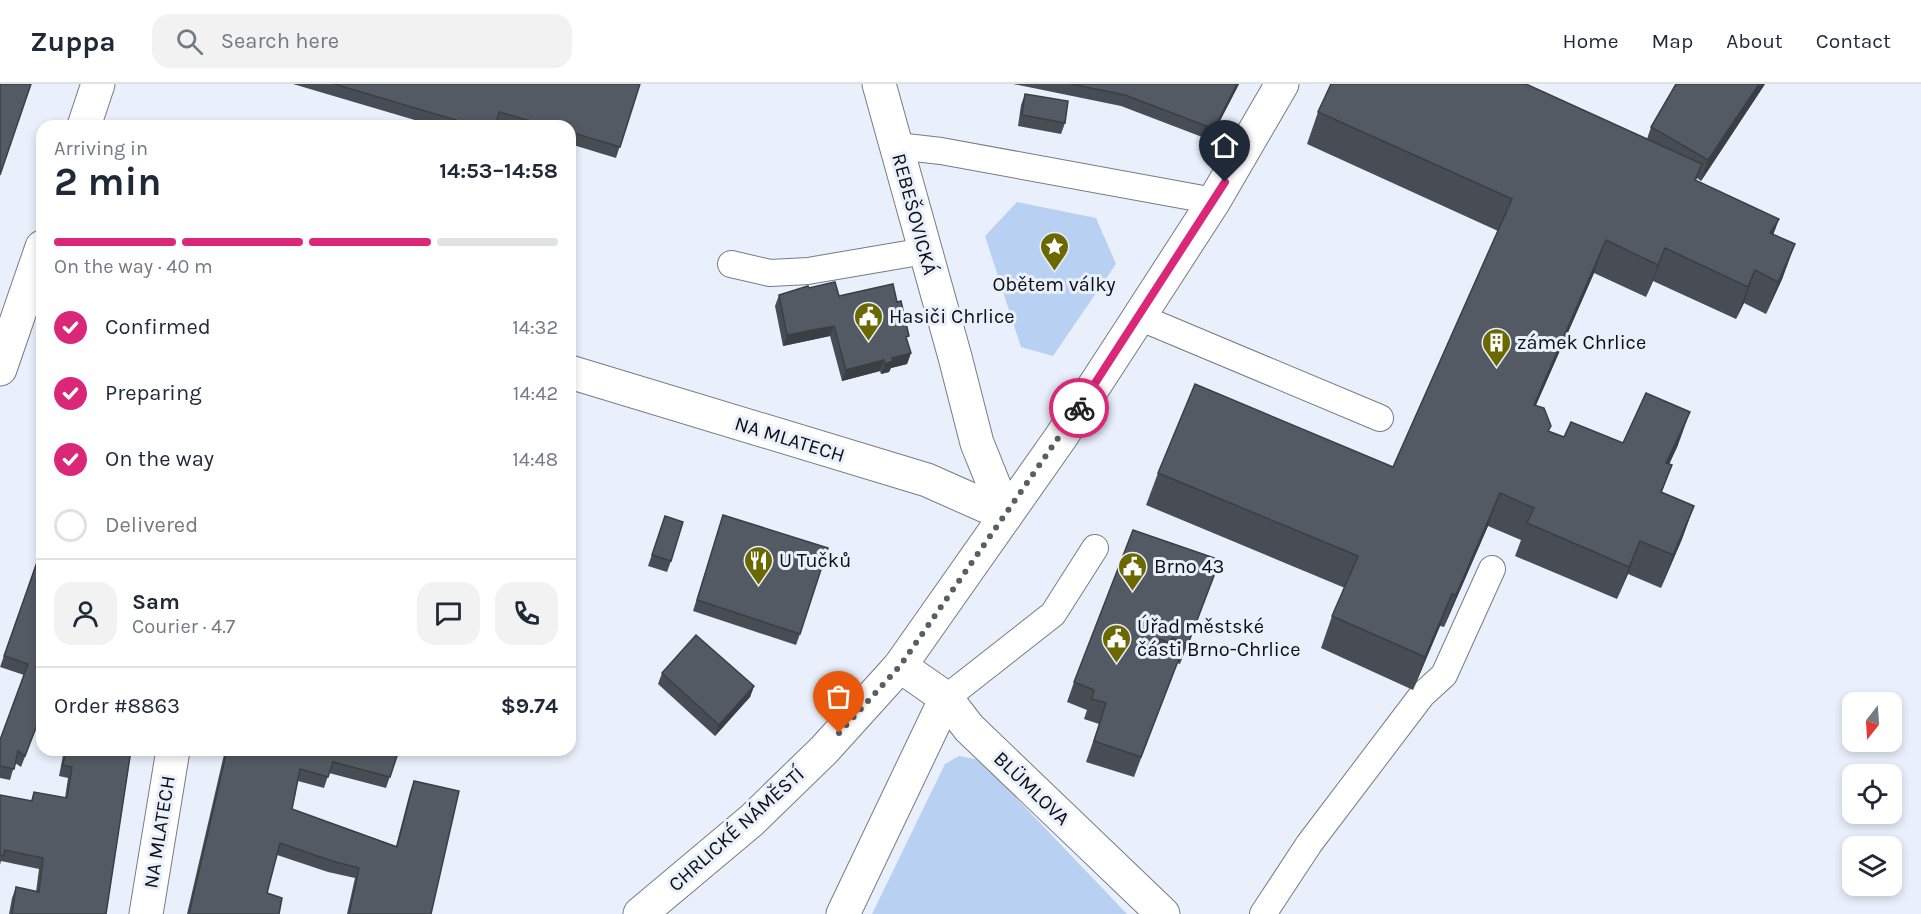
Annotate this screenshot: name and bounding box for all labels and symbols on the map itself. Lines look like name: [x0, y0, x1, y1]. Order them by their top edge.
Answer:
pin: [1199, 120, 1250, 182]
street label: REBEŠOVICKÁ: [887, 151, 943, 277]
place icon: Obětem války: [1038, 230, 1070, 272]
place label: Obětem války: [992, 273, 1116, 296]
public building icon: Hasiči Chrlice: [852, 300, 884, 342]
place label: Hasiči Chrlice: [889, 305, 1015, 328]
building icon: zámek Chrlice: [1480, 326, 1512, 368]
place label: zámek Chrlice: [1517, 331, 1646, 354]
courier: [1049, 378, 1109, 438]
street label: NA MLATECH: [732, 412, 848, 467]
restaurant icon: U Tučků: [742, 544, 774, 586]
place label: U Tučků: [779, 549, 851, 572]
public building icon: Brno 43: [1117, 550, 1149, 592]
place label: Brno 43: [1154, 555, 1224, 578]
place label: Úřad městské části Brno-Chrlice: [1137, 614, 1300, 661]
public building icon: Úřad městské části Brno-Chrlice: [1100, 622, 1132, 664]
pin: [813, 671, 864, 733]
north arrow: [1842, 692, 1902, 752]
street label: BLÜMLOVA: [989, 747, 1074, 830]
street label: CHRLICKÉ NÁMĚSTÍ: [663, 762, 809, 896]
street label: NA MLATECH: [139, 774, 180, 890]

